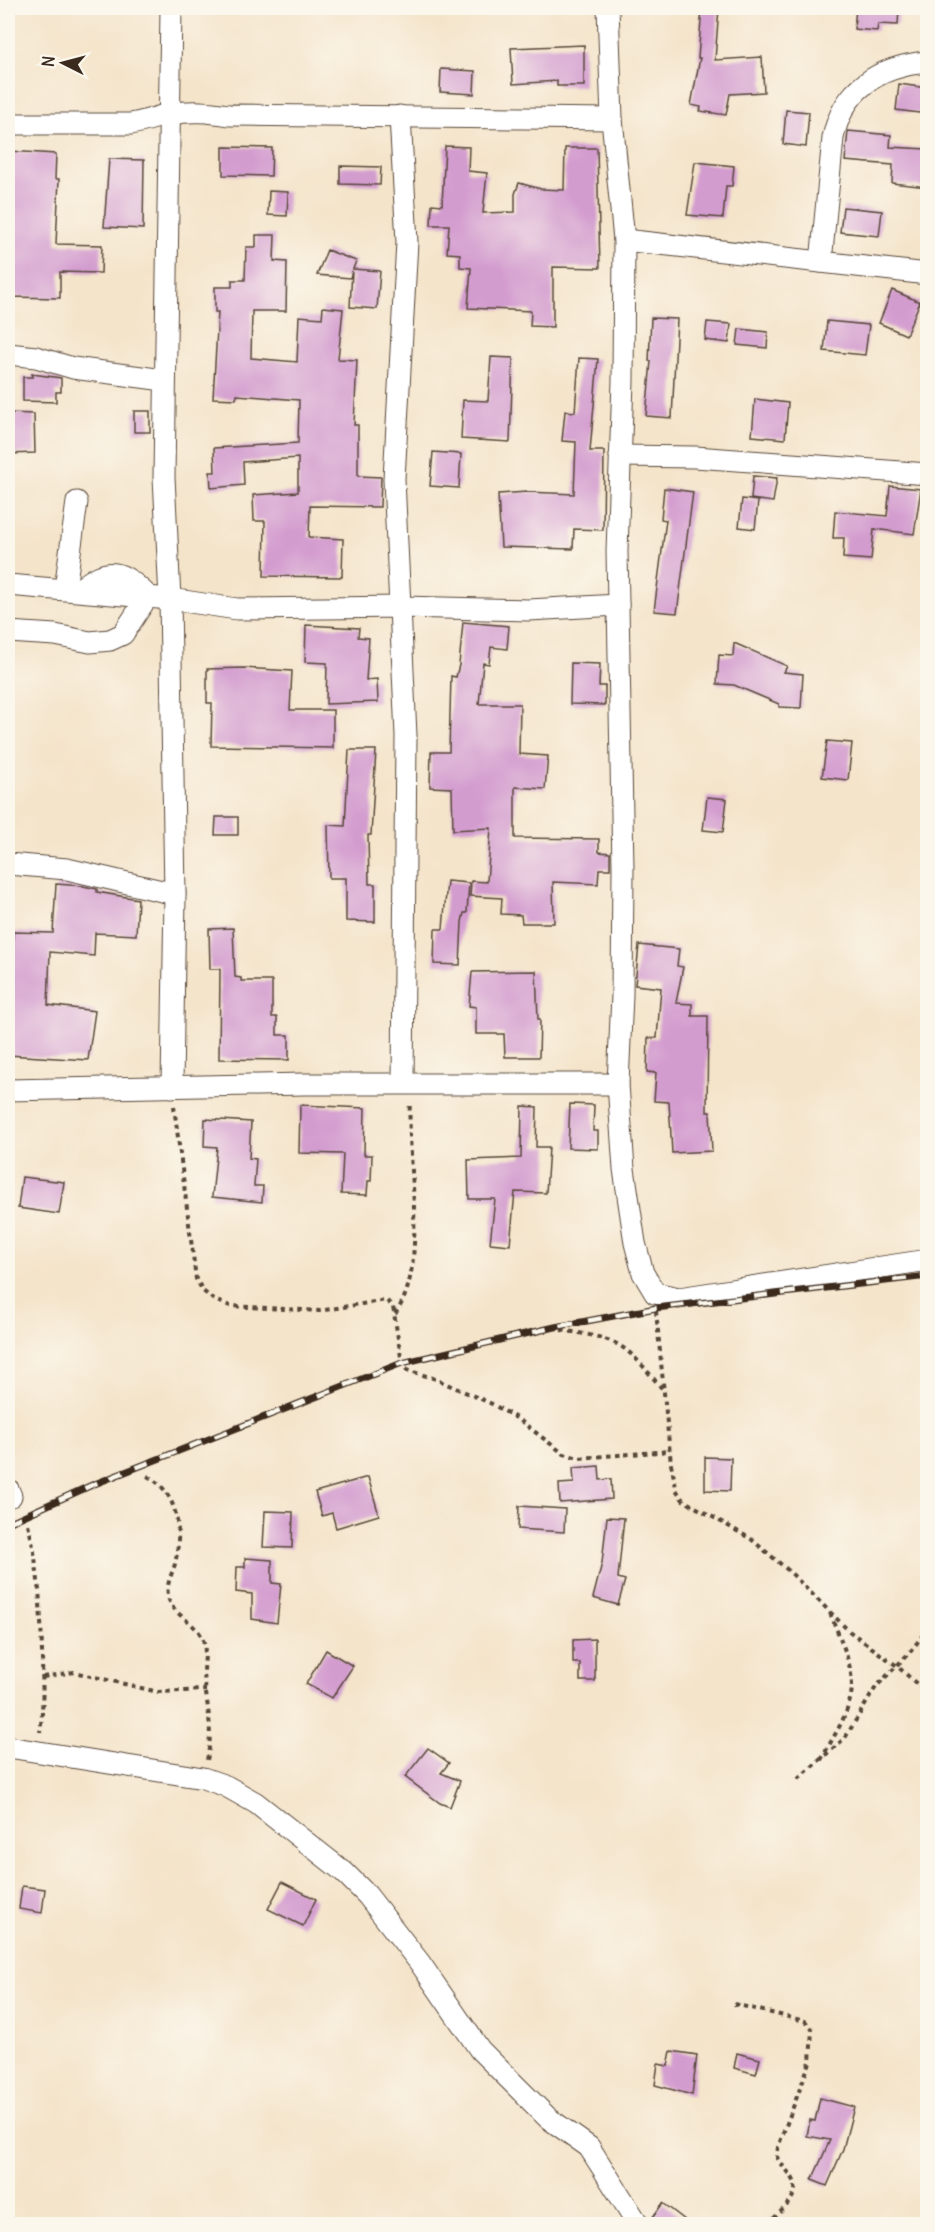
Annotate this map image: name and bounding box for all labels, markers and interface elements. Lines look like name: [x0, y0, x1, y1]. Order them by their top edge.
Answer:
north arrow: [33, 33, 93, 93]
text: N: [38, 55, 59, 68]

